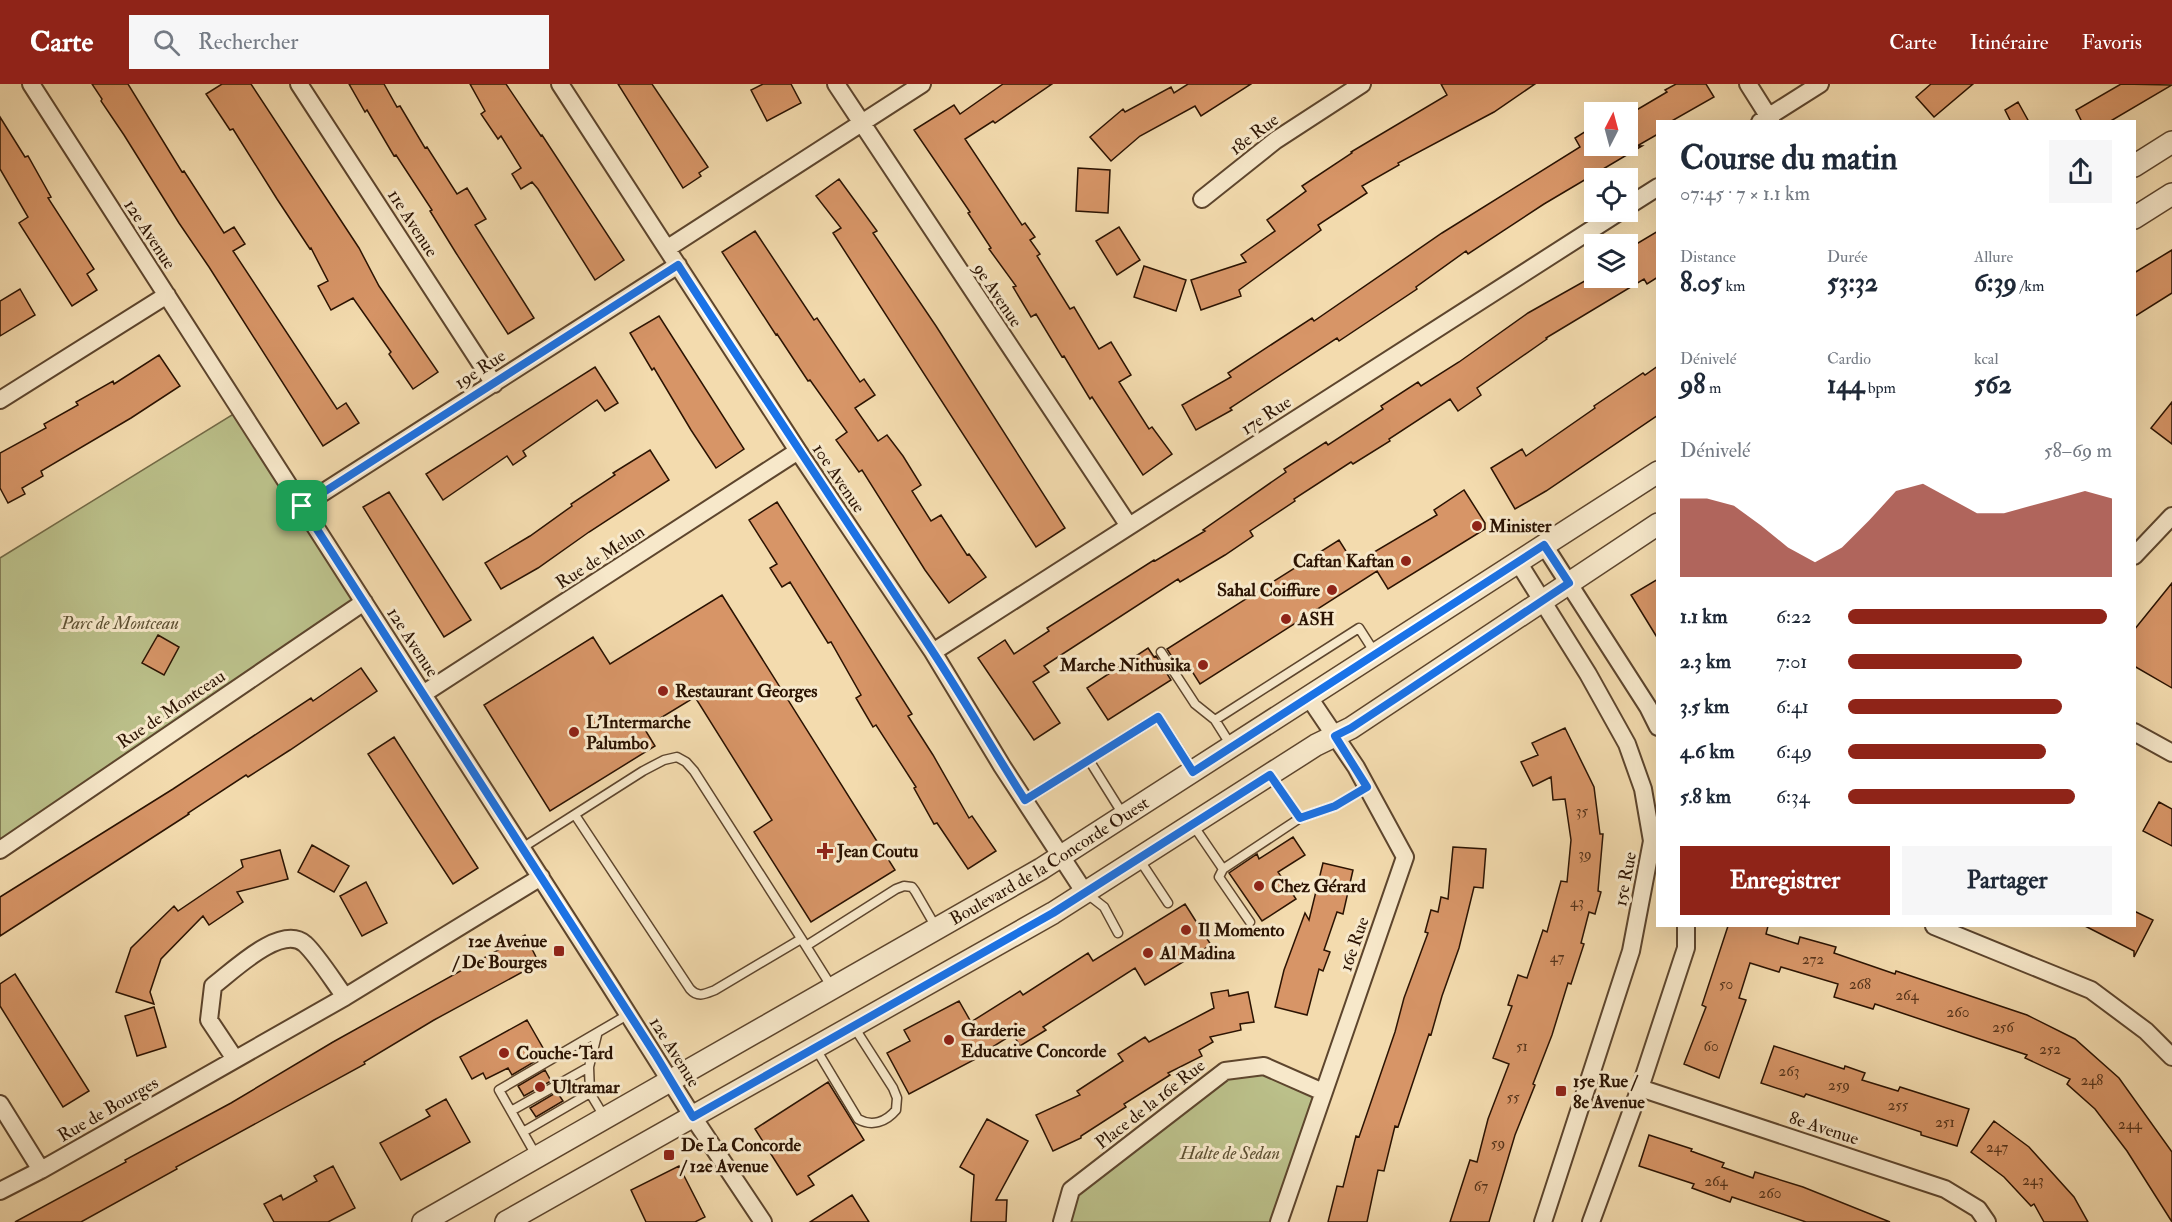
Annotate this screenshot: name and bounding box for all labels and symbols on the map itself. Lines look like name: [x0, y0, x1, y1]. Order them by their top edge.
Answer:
north arrow: [1584, 102, 1638, 156]
street label: 18e Rue: [1225, 108, 1284, 160]
street label: 11e Avenue: [382, 185, 443, 262]
street label: 12e Avenue: [118, 195, 181, 274]
street label: 9e Avenue: [967, 257, 1028, 332]
street label: 19e Rue: [450, 344, 511, 394]
street label: 17e Rue: [1237, 390, 1296, 440]
street label: 10e Avenue: [807, 439, 870, 518]
pin: [276, 480, 327, 531]
place label: Minister: [1488, 515, 1552, 538]
marker: Minister: [1470, 519, 1484, 533]
street label: Rue de Melun: [552, 520, 649, 595]
place label: Caftan Kaftan: [1293, 550, 1395, 573]
marker: Caftan Kaftan: [1399, 554, 1413, 568]
place label: Sahal Coiffure: [1217, 579, 1320, 602]
marker: Sahal Coiffure: [1325, 583, 1339, 597]
street label: 12e Avenue: [381, 603, 444, 682]
place label: ASH: [1297, 608, 1334, 631]
park label: Parc de Montceau: [60, 612, 179, 635]
marker: ASH: [1279, 612, 1293, 626]
place label: Marche Nithusika: [1059, 654, 1192, 677]
marker: Marche Nithusika: [1196, 658, 1210, 672]
street label: Rue de Montceau: [113, 665, 230, 754]
place label: Restaurant Georges: [675, 680, 817, 703]
marker: Restaurant Georges: [656, 684, 670, 698]
place label: L'Intermarche Palumbo: [586, 711, 691, 755]
marker: L'Intermarche Palumbo: [567, 725, 581, 739]
street label: Boulevard de la Concorde Ouest: [946, 791, 1154, 931]
house number: 35: [1576, 802, 1589, 821]
place label: Jean Coutu: [836, 840, 919, 863]
marker: Jean Coutu: [818, 844, 832, 858]
house number: 39: [1578, 845, 1592, 864]
street label: 15e Rue: [1609, 849, 1642, 908]
place label: Chez Gérard: [1271, 875, 1366, 898]
marker: Chez Gérard: [1252, 879, 1266, 893]
house number: 43: [1570, 893, 1584, 912]
street label: 16e Rue: [1334, 913, 1375, 975]
place label: Il Momento: [1198, 919, 1285, 942]
marker: Il Momento: [1179, 923, 1193, 937]
place label: 12e Avenue / De Bourges: [452, 930, 547, 974]
place label: Al Madina: [1159, 942, 1235, 965]
marker: 12e Avenue / De Bourges: [552, 944, 566, 958]
marker: Al Madina: [1141, 946, 1155, 960]
house number: 47: [1550, 948, 1564, 967]
house number: 272: [1802, 950, 1824, 969]
house number: 50: [1719, 975, 1733, 994]
house number: 268: [1849, 975, 1871, 994]
house number: 264: [1895, 986, 1920, 1005]
house number: 260: [1947, 1003, 1969, 1022]
street label: 12e Avenue: [644, 1013, 706, 1092]
house number: 256: [1992, 1018, 2015, 1037]
place label: Garderie Educative Concorde: [961, 1019, 1107, 1063]
marker: Garderie Educative Concorde: [942, 1033, 956, 1047]
house number: 51: [1516, 1037, 1528, 1056]
house number: 60: [1703, 1037, 1719, 1056]
house number: 252: [2039, 1040, 2061, 1059]
place label: Couche-Tard: [516, 1042, 613, 1065]
marker: Couche-Tard: [497, 1046, 511, 1060]
street label: Place de la 16e Rue: [1091, 1054, 1210, 1155]
house number: 263: [1779, 1062, 1799, 1081]
place label: 15e Rue / 8e Avenue: [1573, 1070, 1645, 1114]
street label: Rue de Bourges: [54, 1071, 163, 1148]
house number: 248: [2081, 1071, 2103, 1090]
place label: Ultramar: [552, 1076, 620, 1099]
house number: 259: [1828, 1076, 1850, 1095]
marker: Ultramar: [533, 1080, 547, 1094]
marker: 15e Rue / 8e Avenue: [1554, 1084, 1568, 1098]
house number: 55: [1506, 1088, 1520, 1107]
house number: 255: [1888, 1096, 1909, 1115]
street label: 8e Avenue: [1786, 1106, 1862, 1151]
house number: 251: [1935, 1113, 1955, 1132]
house number: 244: [2118, 1115, 2143, 1134]
place label: De La Concorde / 12e Avenue: [679, 1134, 802, 1178]
house number: 59: [1491, 1134, 1505, 1153]
house number: 247: [1986, 1138, 2008, 1157]
park label: Halte de Sedan: [1179, 1142, 1280, 1165]
marker: De La Concorde / 12e Avenue: [662, 1148, 676, 1162]
house number: 243: [2022, 1171, 2044, 1190]
house number: 264: [1704, 1172, 1729, 1191]
house number: 67: [1474, 1177, 1488, 1196]
house number: 260: [1759, 1184, 1781, 1203]

